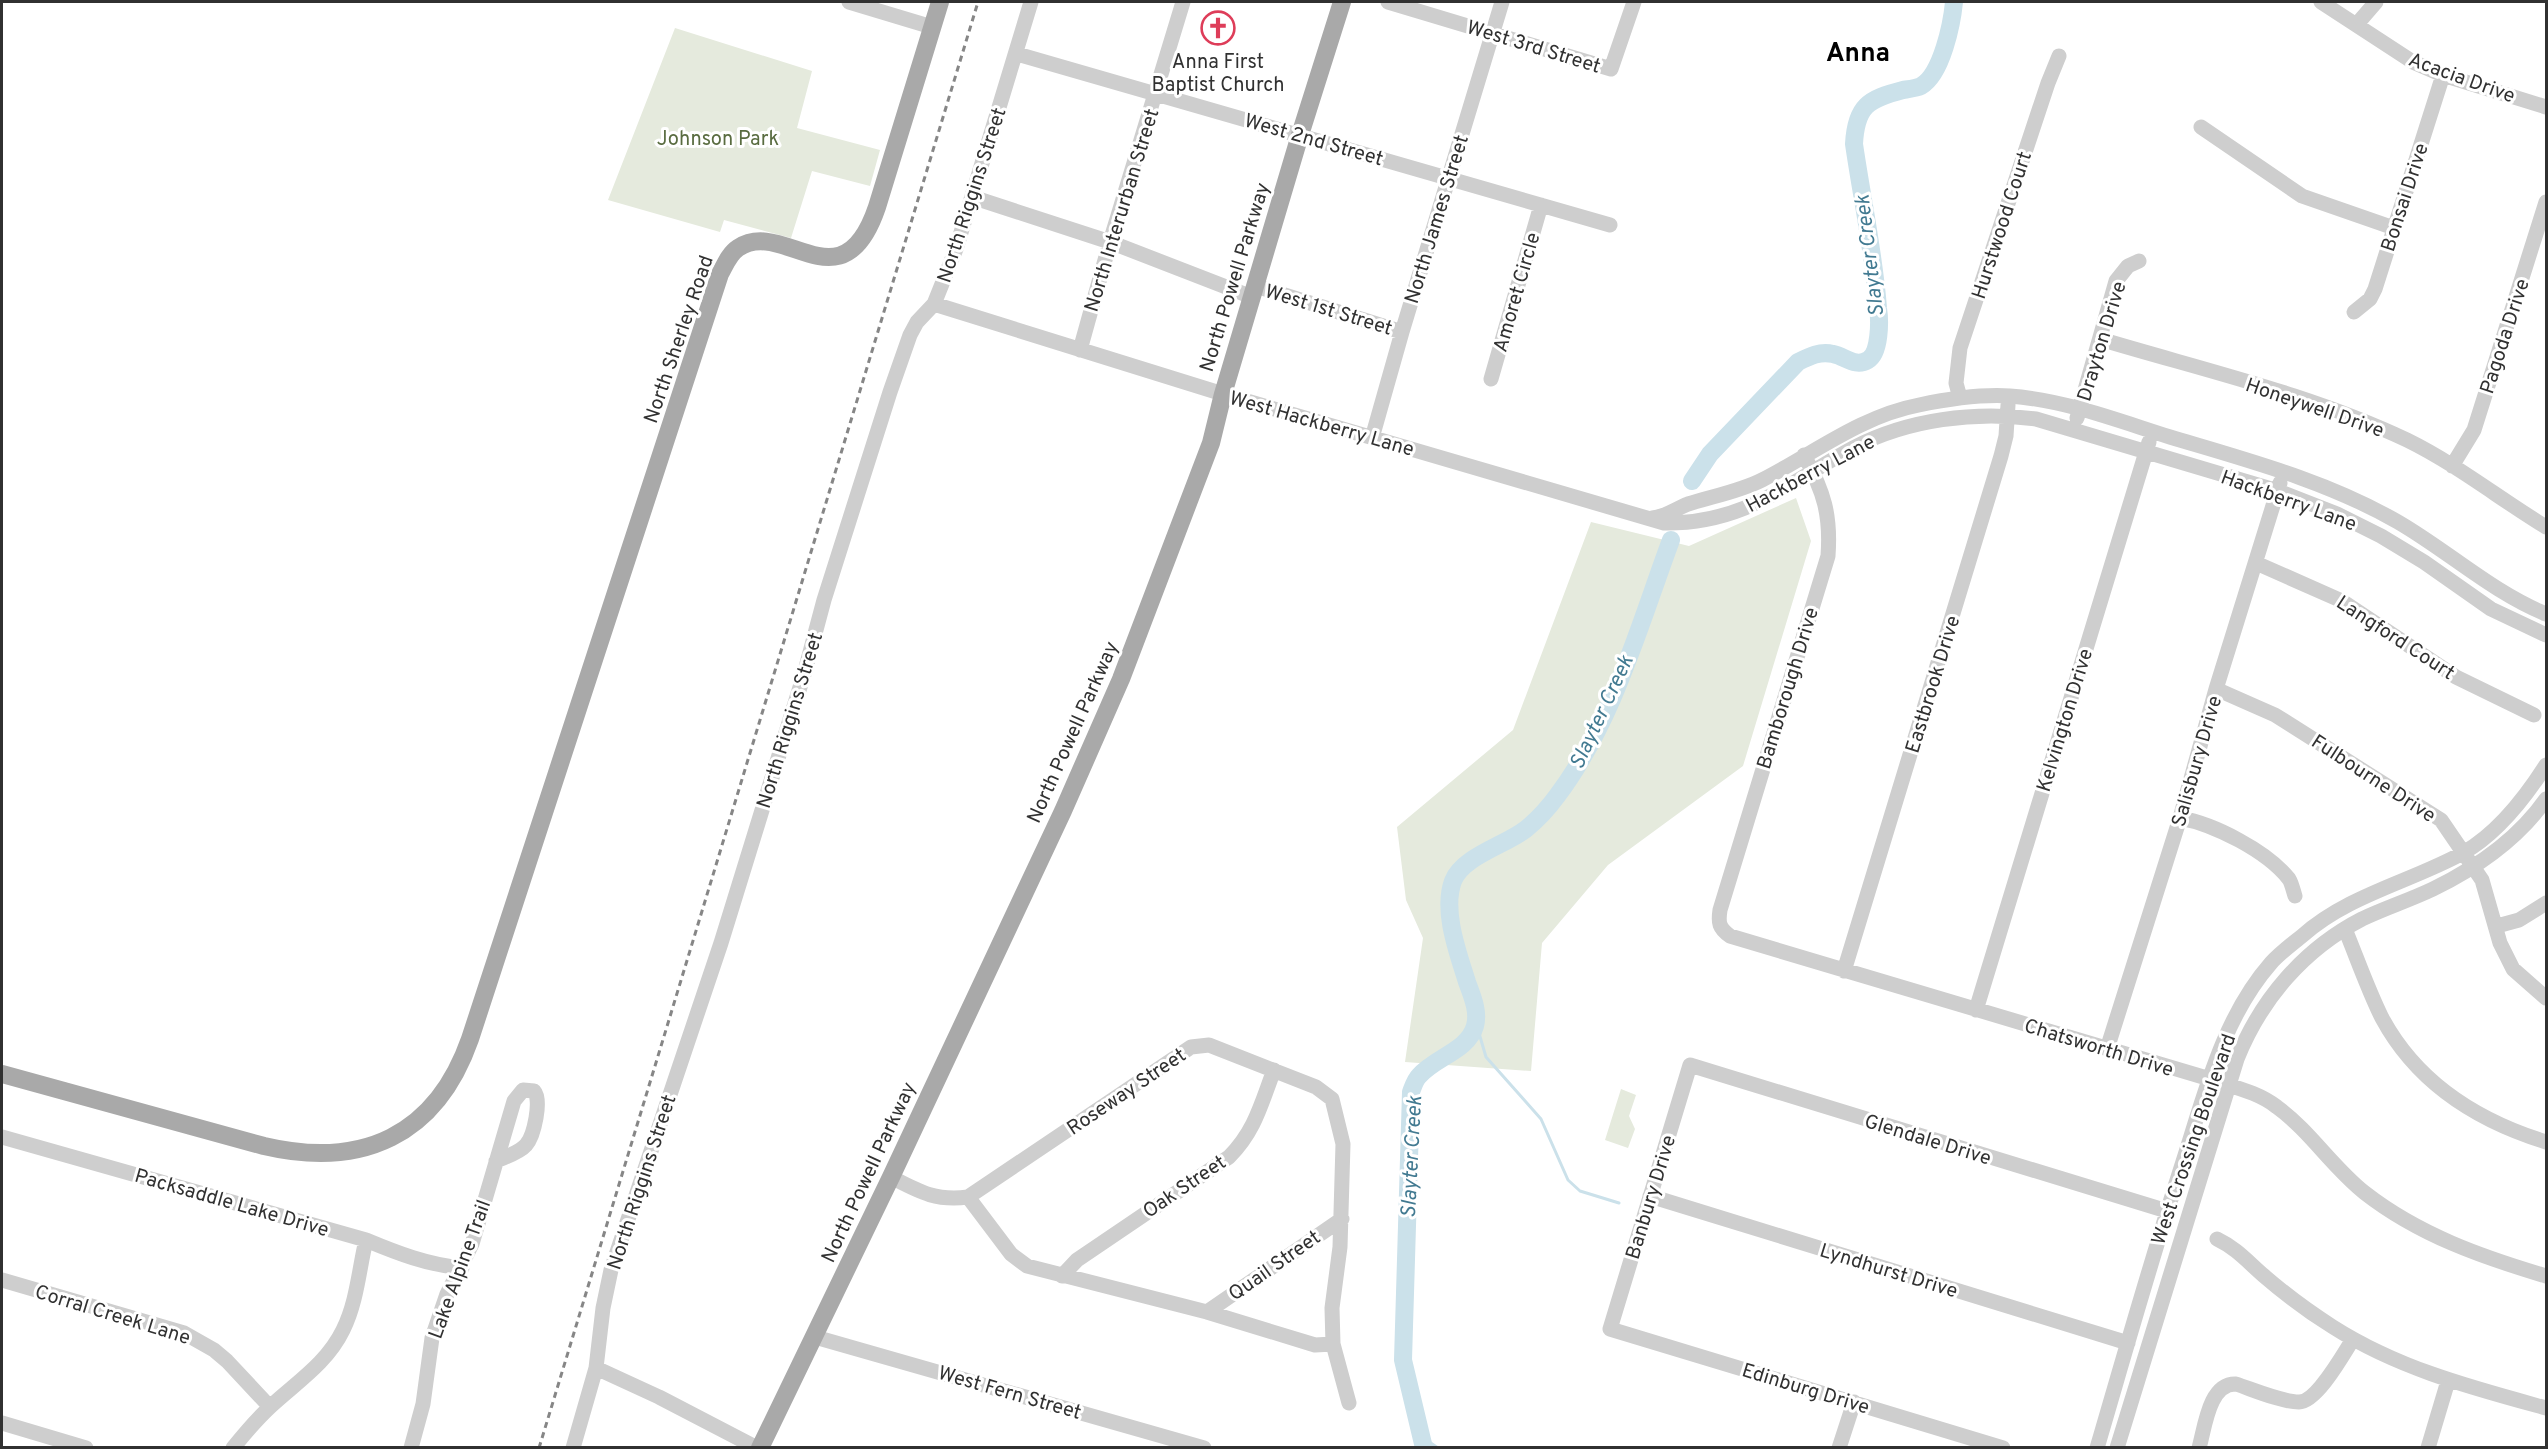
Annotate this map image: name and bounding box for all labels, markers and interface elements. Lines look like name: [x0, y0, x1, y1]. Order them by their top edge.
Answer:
church icon: Anna First Baptist Church: [1200, 10, 1236, 46]
street label: West 3rd Street: [1463, 15, 1604, 81]
district label: Anna: [1826, 38, 1890, 71]
street label: Acacia Drive: [2404, 48, 2518, 110]
place label: Anna First Baptist Church: [1152, 50, 1285, 99]
street label: North Riggins Street: [932, 105, 1014, 287]
street label: North Interurban Street: [1080, 106, 1166, 315]
street label: West 2nd Street: [1241, 109, 1386, 173]
park label: Johnson Park: [657, 127, 779, 153]
street label: North James Street: [1400, 132, 1476, 307]
street label: Bonsai Drive: [2376, 140, 2436, 255]
street label: Hurstwood Court: [1967, 149, 2039, 303]
street label: North Powell Parkway: [1195, 180, 1277, 375]
water label: Slayter Creek: [1850, 193, 1891, 318]
street label: Amoret Circle: [1488, 230, 1547, 355]
street label: North Sherley Road: [639, 252, 721, 427]
street label: Pagoda Drive: [2475, 276, 2537, 397]
street label: Drayton Drive: [2072, 278, 2133, 405]
street label: West 1st Street: [1262, 279, 1395, 343]
street label: Honeywell Drive: [2242, 373, 2387, 445]
street label: West Hackberry Lane: [1226, 386, 1417, 464]
street label: Hackberry Lane: [1742, 430, 1880, 520]
street label: Hackberry Lane: [2217, 465, 2360, 538]
street label: Langford Court: [2331, 591, 2459, 687]
street label: Bamborough Drive: [1752, 605, 1826, 773]
street label: Eastbrook Drive: [1901, 613, 1967, 757]
street label: North Riggins Street: [752, 629, 830, 812]
street label: North Powell Parkway: [1022, 638, 1126, 828]
street label: Kelvington Drive: [2032, 646, 2100, 795]
water label: Slayter Creek: [1564, 651, 1641, 774]
street label: Salisbury Drive: [2167, 693, 2229, 830]
street label: Fulbourne Drive: [2306, 730, 2440, 830]
street label: Chatsworth Drive: [2021, 1014, 2176, 1084]
street label: West Crossing Boulevard: [2147, 1031, 2243, 1249]
street label: Roseway Street: [1062, 1043, 1192, 1142]
street label: North Powell Parkway: [817, 1078, 923, 1267]
street label: North Riggins Street: [602, 1092, 684, 1274]
water label: Slayter Creek: [1396, 1095, 1429, 1219]
street label: Glendale Drive: [1861, 1109, 1994, 1173]
street label: Banbury Drive: [1621, 1132, 1683, 1263]
street label: Oak Street: [1138, 1150, 1232, 1225]
street label: Packsaddle Lake Drive: [131, 1164, 332, 1244]
street label: Lake Alpine Trail: [424, 1197, 498, 1343]
street label: Quail Street: [1224, 1225, 1326, 1308]
street label: Lyndhurst Drive: [1816, 1239, 1961, 1305]
street label: Corral Creek Lane: [31, 1280, 193, 1352]
street label: Edinburg Drive: [1738, 1358, 1872, 1422]
street label: West Fern Street: [935, 1361, 1084, 1427]

